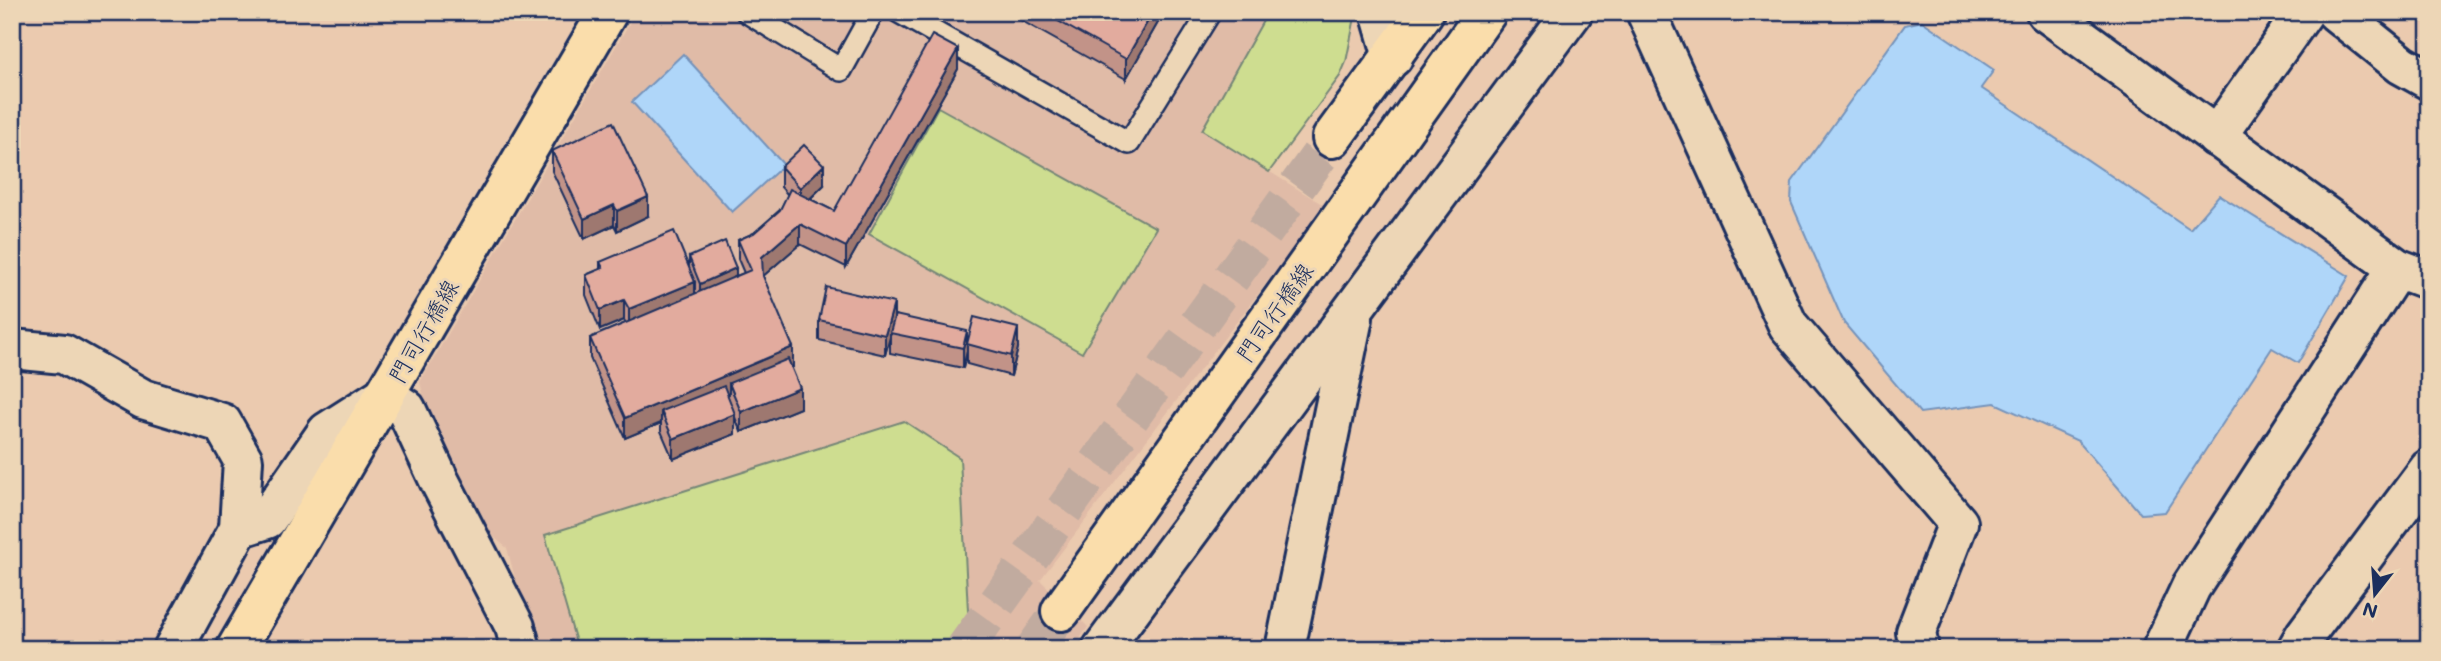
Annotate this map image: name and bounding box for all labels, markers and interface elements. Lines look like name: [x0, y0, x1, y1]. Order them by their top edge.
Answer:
street label: 門司行橋線: [1229, 256, 1319, 368]
street label: 門司行橋線: [381, 274, 465, 388]
north arrow: [2340, 560, 2410, 630]
text: N: [2359, 597, 2380, 625]

